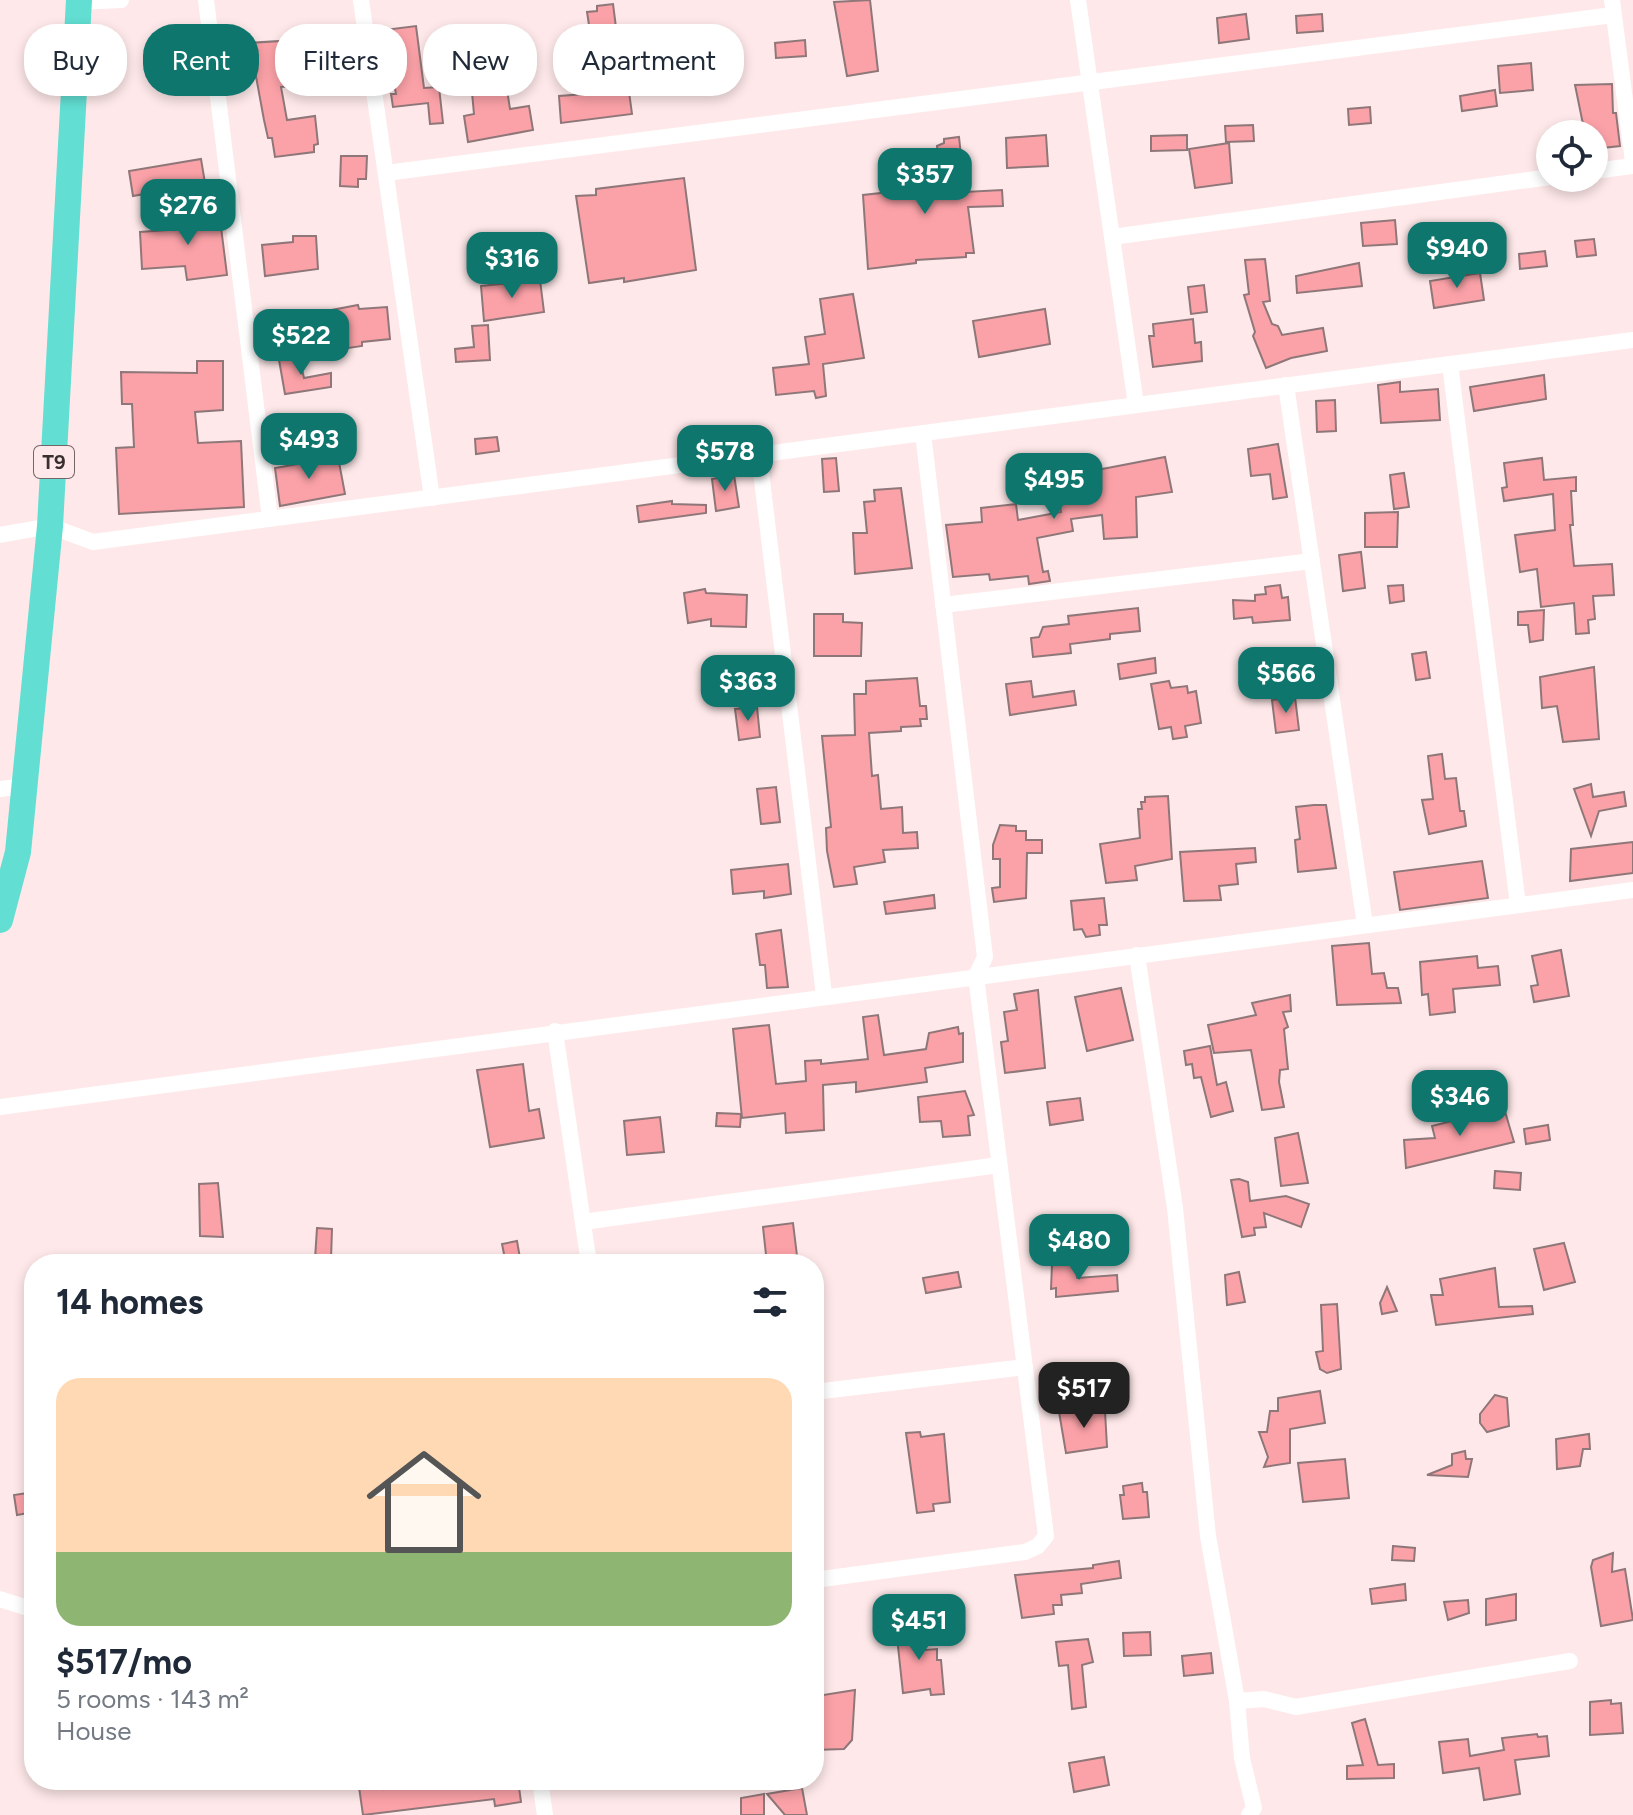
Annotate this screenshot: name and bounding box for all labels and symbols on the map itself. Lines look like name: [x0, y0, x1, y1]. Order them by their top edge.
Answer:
pin: $357: [878, 148, 972, 216]
pin: $276: [141, 179, 235, 247]
pin: $940: [1410, 222, 1504, 290]
pin: $316: [465, 232, 559, 300]
pin: $522: [254, 309, 348, 377]
pin: $493: [262, 413, 356, 481]
pin: $578: [678, 425, 772, 493]
road number: T9: [34, 446, 74, 478]
pin: $495: [1007, 453, 1101, 521]
pin: $566: [1239, 647, 1333, 715]
pin: $363: [701, 655, 795, 723]
pin: $346: [1413, 1070, 1507, 1138]
pin: $480: [1032, 1214, 1126, 1282]
pin: $517: [1037, 1362, 1131, 1430]
pin: $451: [872, 1594, 966, 1662]

